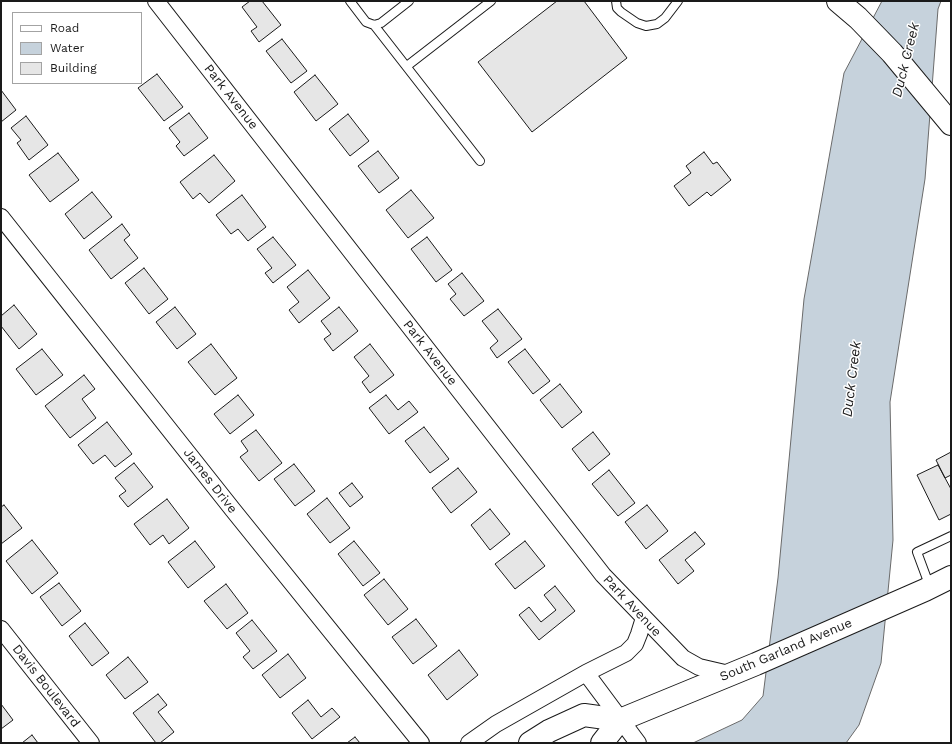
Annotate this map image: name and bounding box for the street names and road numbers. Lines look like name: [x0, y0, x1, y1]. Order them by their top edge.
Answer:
street label: Park Avenue: [201, 61, 261, 133]
street label: Park Avenue: [400, 317, 460, 389]
street label: James Drive: [180, 445, 240, 517]
street label: Park Avenue: [600, 572, 664, 640]
street label: South Garland Avenue: [718, 615, 854, 685]
street label: Davis Boulevard: [9, 641, 83, 731]

